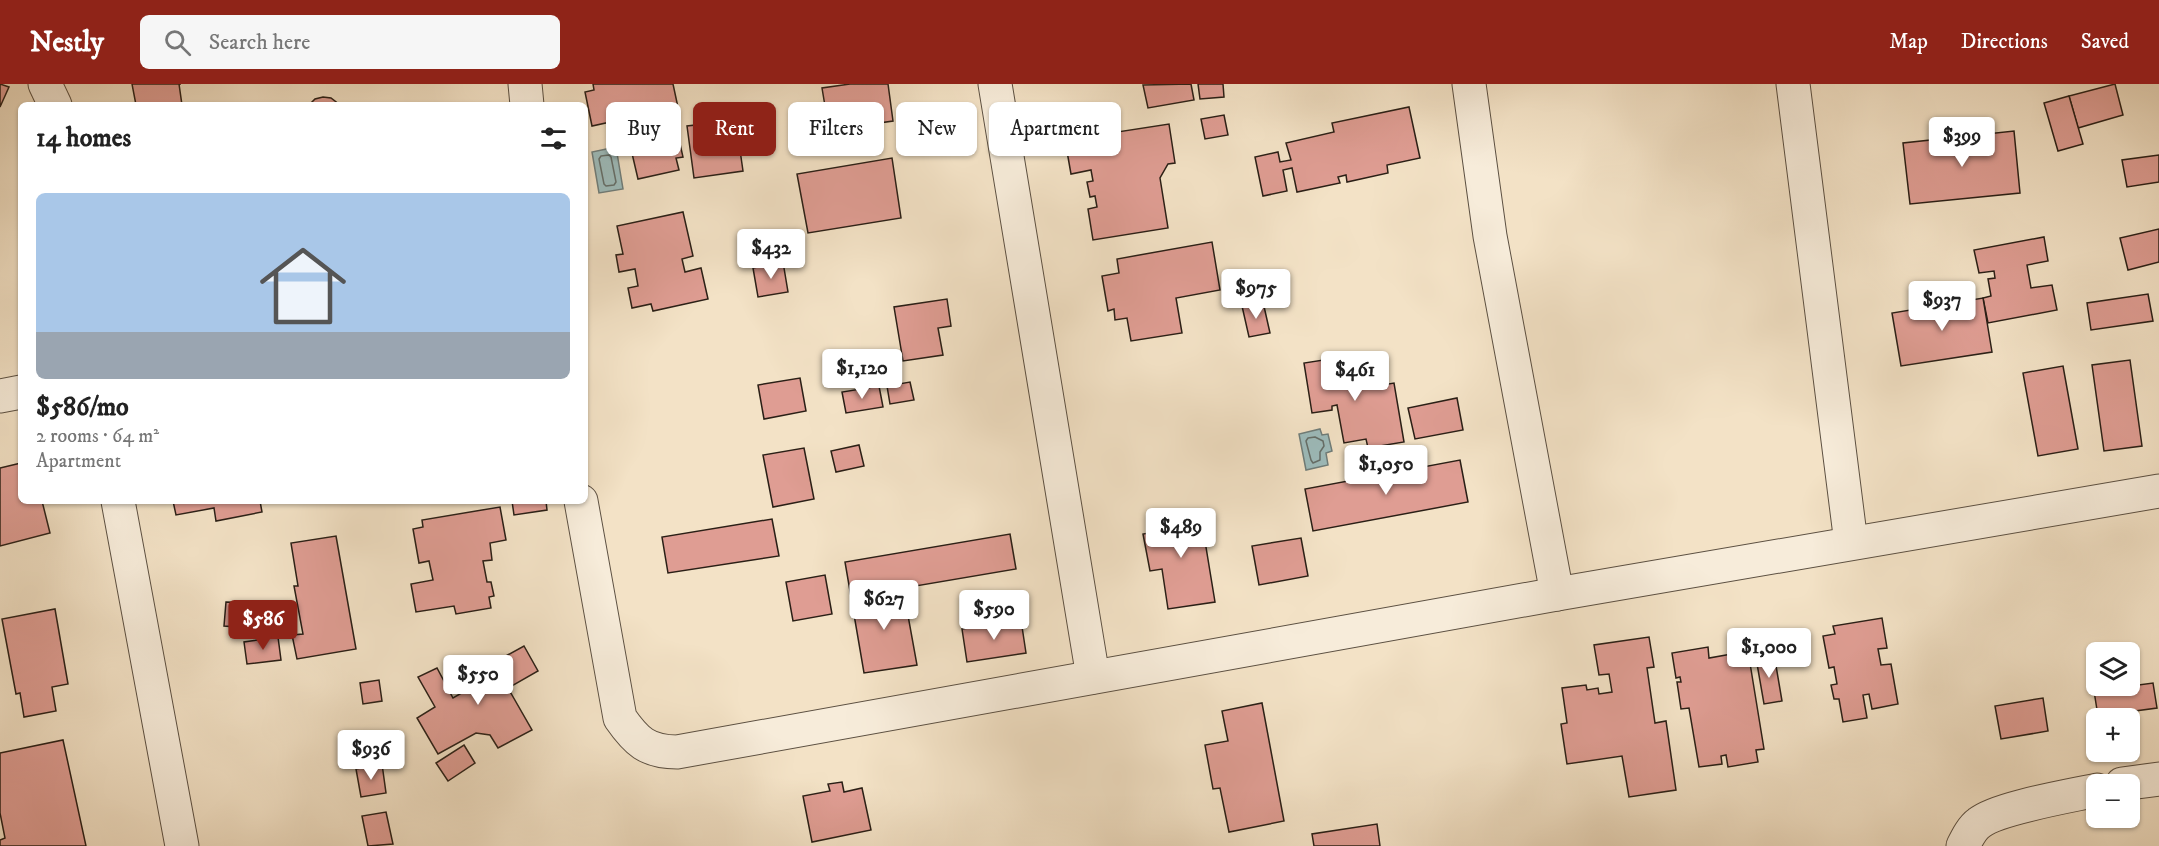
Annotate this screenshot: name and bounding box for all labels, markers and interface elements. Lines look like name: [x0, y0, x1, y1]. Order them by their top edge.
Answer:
search box: [140, 15, 560, 69]
text: Nestly: [30, 25, 104, 60]
icon: search: [161, 26, 194, 59]
text: Search here: [209, 29, 310, 56]
text: Map: [1889, 29, 1928, 55]
text: Directions: [1961, 29, 2048, 55]
text: Saved: [2081, 29, 2129, 55]
chip: Buy: [606, 102, 681, 156]
chip: Rent: [693, 102, 776, 156]
chip: Filters: [788, 102, 884, 156]
chip: New: [896, 102, 977, 156]
chip: Apartment: [989, 102, 1121, 156]
pin: $399: [1926, 117, 1998, 168]
text: 14 homes: [36, 122, 131, 155]
icon: filters: [537, 122, 570, 155]
text: $399: [1943, 124, 1981, 149]
pin: $432: [735, 229, 807, 280]
icon: home: [249, 232, 357, 340]
text: $432: [751, 236, 791, 261]
pin: $975: [1220, 269, 1292, 320]
text: $975: [1235, 276, 1277, 301]
pin: $937: [1906, 281, 1978, 332]
text: $937: [1923, 288, 1961, 313]
pin: $1,120: [813, 349, 911, 400]
pin: $461: [1319, 351, 1391, 402]
text: $1,120: [836, 356, 888, 381]
text: $461: [1335, 358, 1375, 383]
text: $586/mo: [36, 391, 129, 424]
text: 2 rooms · 64 m²: [36, 424, 159, 449]
pin: $1,050: [1337, 445, 1435, 496]
text: Apartment: [36, 449, 121, 474]
text: $1,050: [1358, 452, 1414, 477]
pin: $489: [1145, 508, 1217, 559]
text: $489: [1160, 515, 1202, 540]
pin: $627: [848, 580, 920, 631]
text: $627: [863, 587, 905, 612]
pin: $590: [958, 590, 1030, 641]
text: $590: [973, 597, 1015, 622]
pin: $586: [227, 600, 299, 651]
text: $586: [242, 607, 284, 632]
pin: $1,000: [1720, 628, 1818, 679]
text: $1,000: [1741, 635, 1797, 660]
map controls: [2086, 642, 2140, 828]
button: layers: [2086, 642, 2140, 696]
pin: $550: [442, 655, 514, 706]
text: $550: [457, 662, 499, 687]
button: +: [2086, 708, 2140, 762]
pin: $936: [335, 730, 407, 781]
text: $936: [352, 737, 390, 762]
button: −: [2086, 774, 2140, 828]

